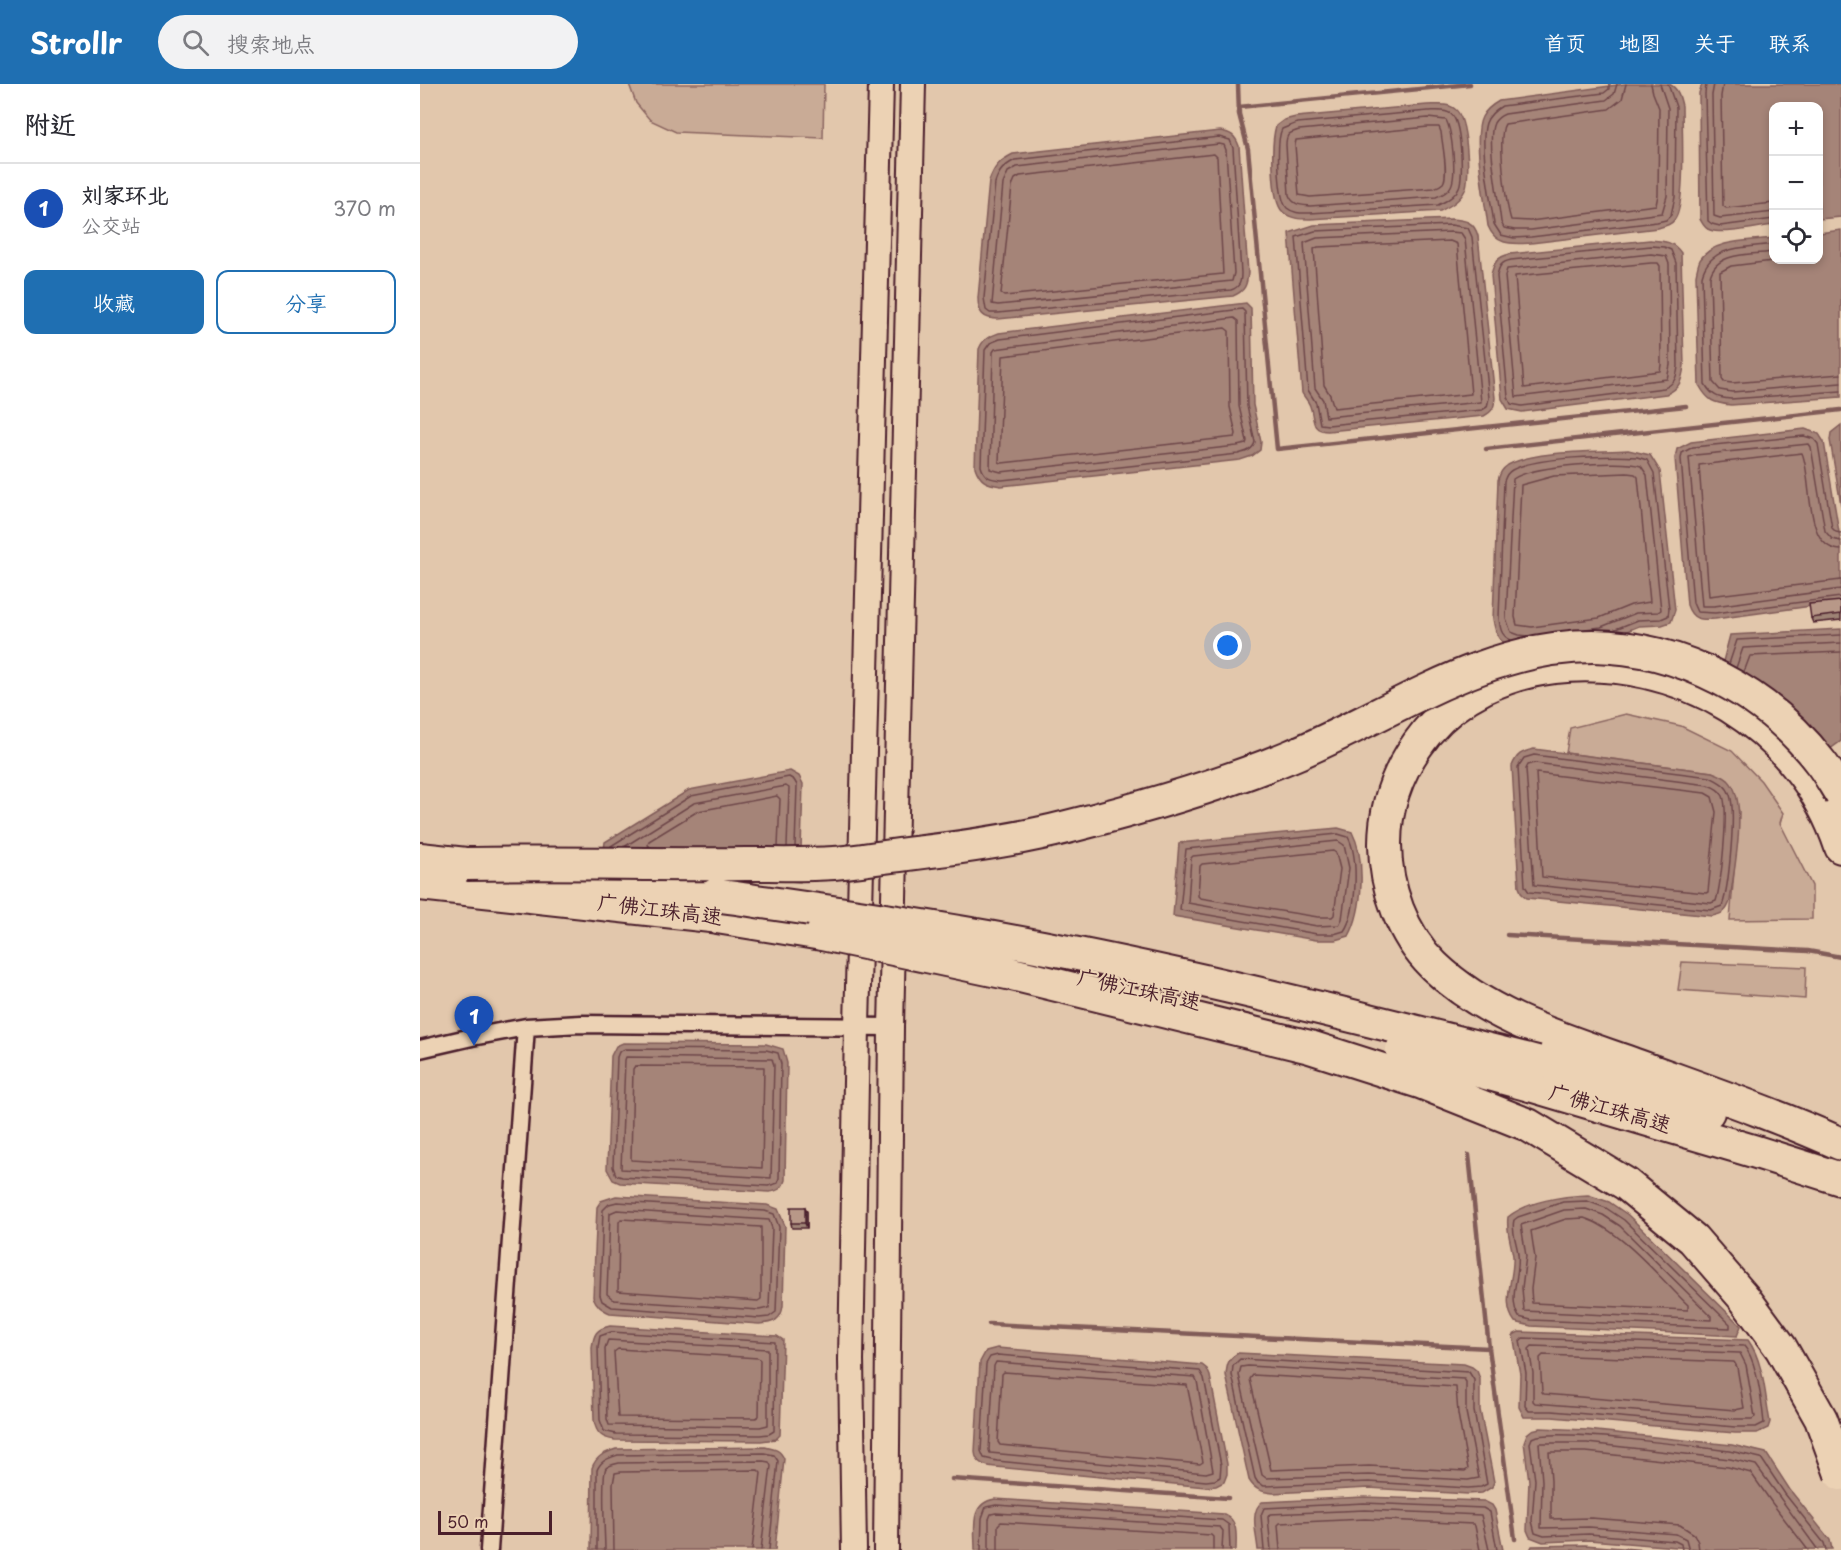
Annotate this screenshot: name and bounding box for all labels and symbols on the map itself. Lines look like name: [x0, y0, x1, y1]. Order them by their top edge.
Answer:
your location: [1213, 631, 1242, 660]
street label: 广佛江珠高速: [596, 884, 725, 932]
street label: 广佛江珠高速: [1074, 959, 1204, 1017]
pin: 1: [454, 996, 494, 1046]
street label: 广佛江珠高速: [1546, 1074, 1676, 1140]
scale bar: [438, 1508, 552, 1536]

